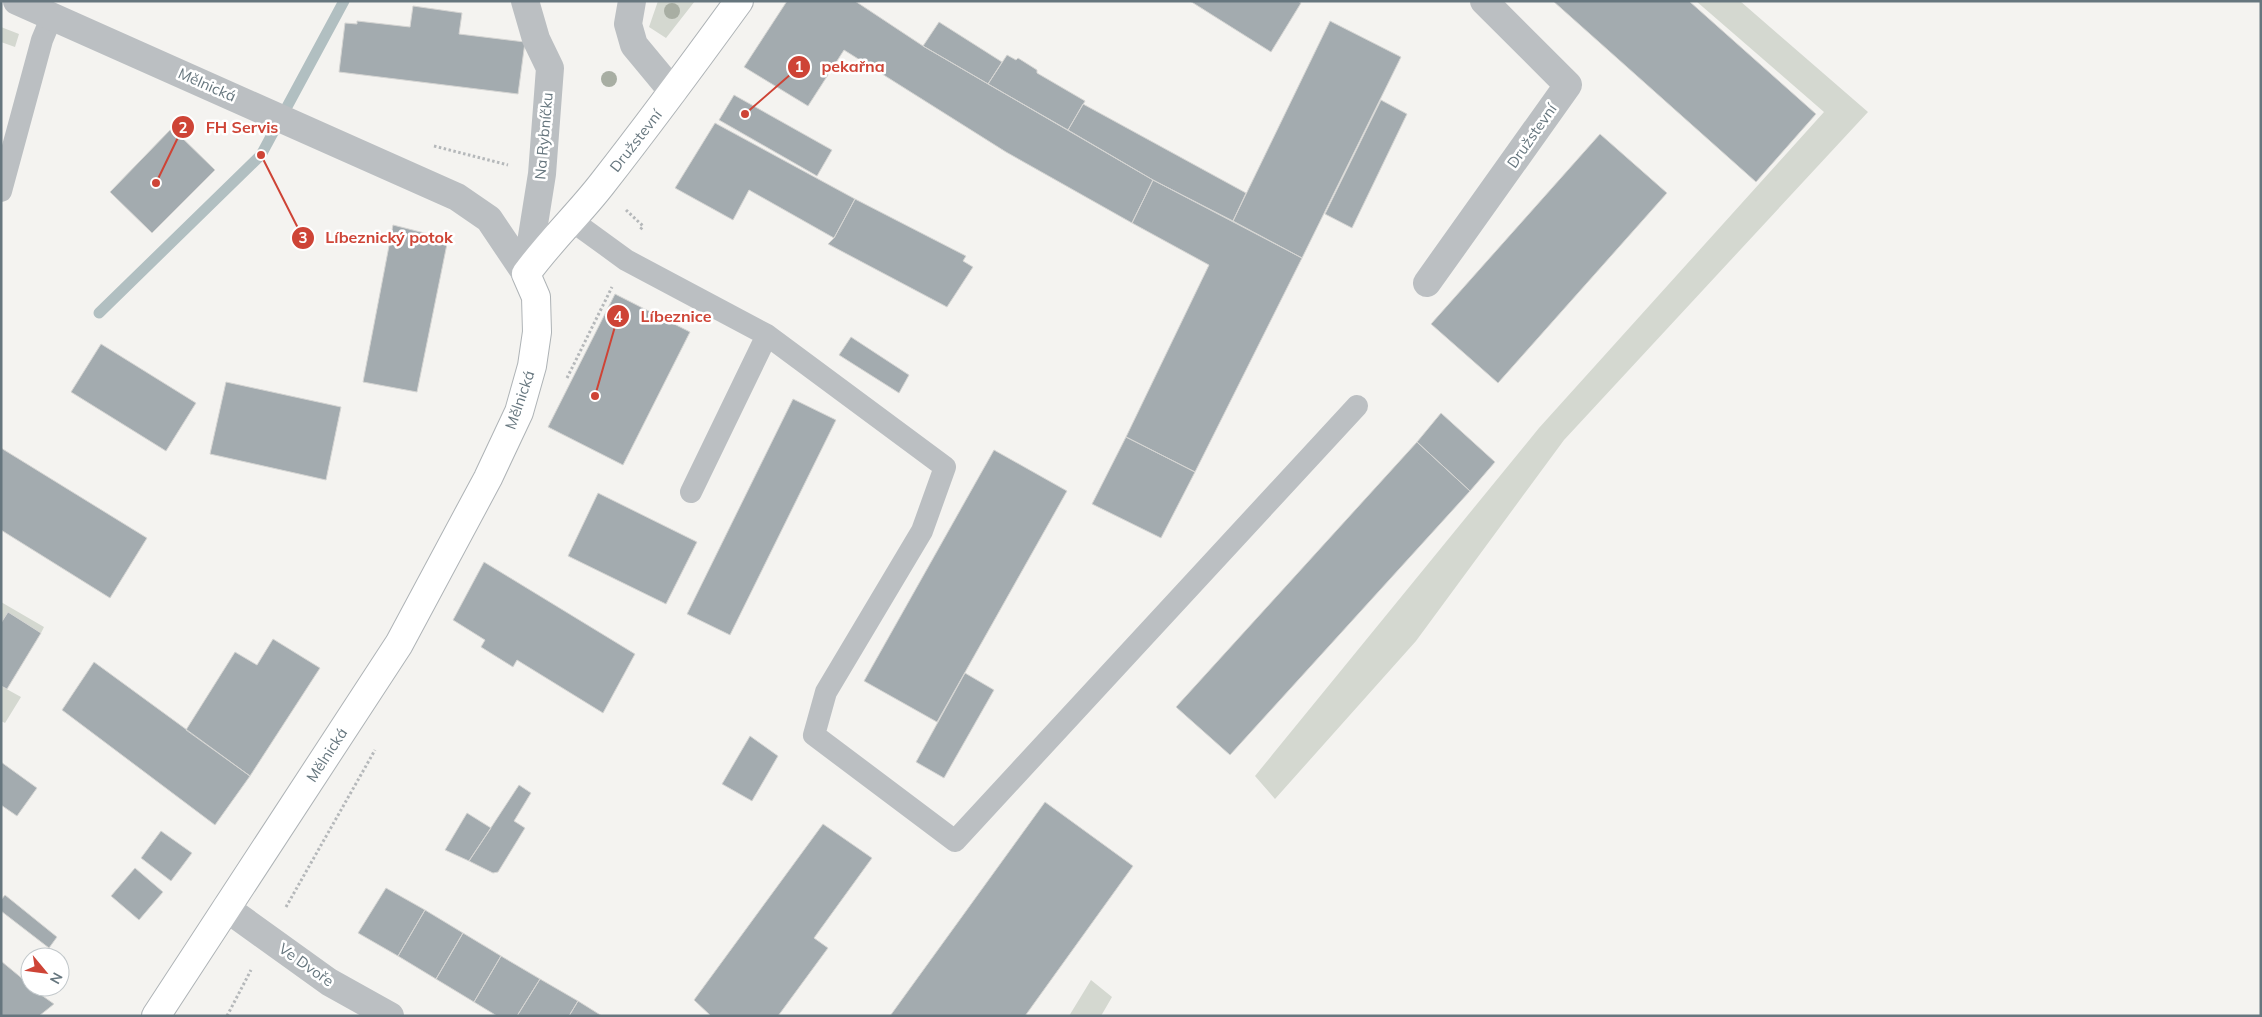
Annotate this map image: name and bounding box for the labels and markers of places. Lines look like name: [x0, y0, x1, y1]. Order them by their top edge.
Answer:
callout: pekařna: [787, 51, 895, 82]
callout: FH Servis: [170, 112, 288, 143]
callout: Líbeznický potok: [291, 222, 463, 253]
callout: Líbeznice: [606, 301, 722, 332]

